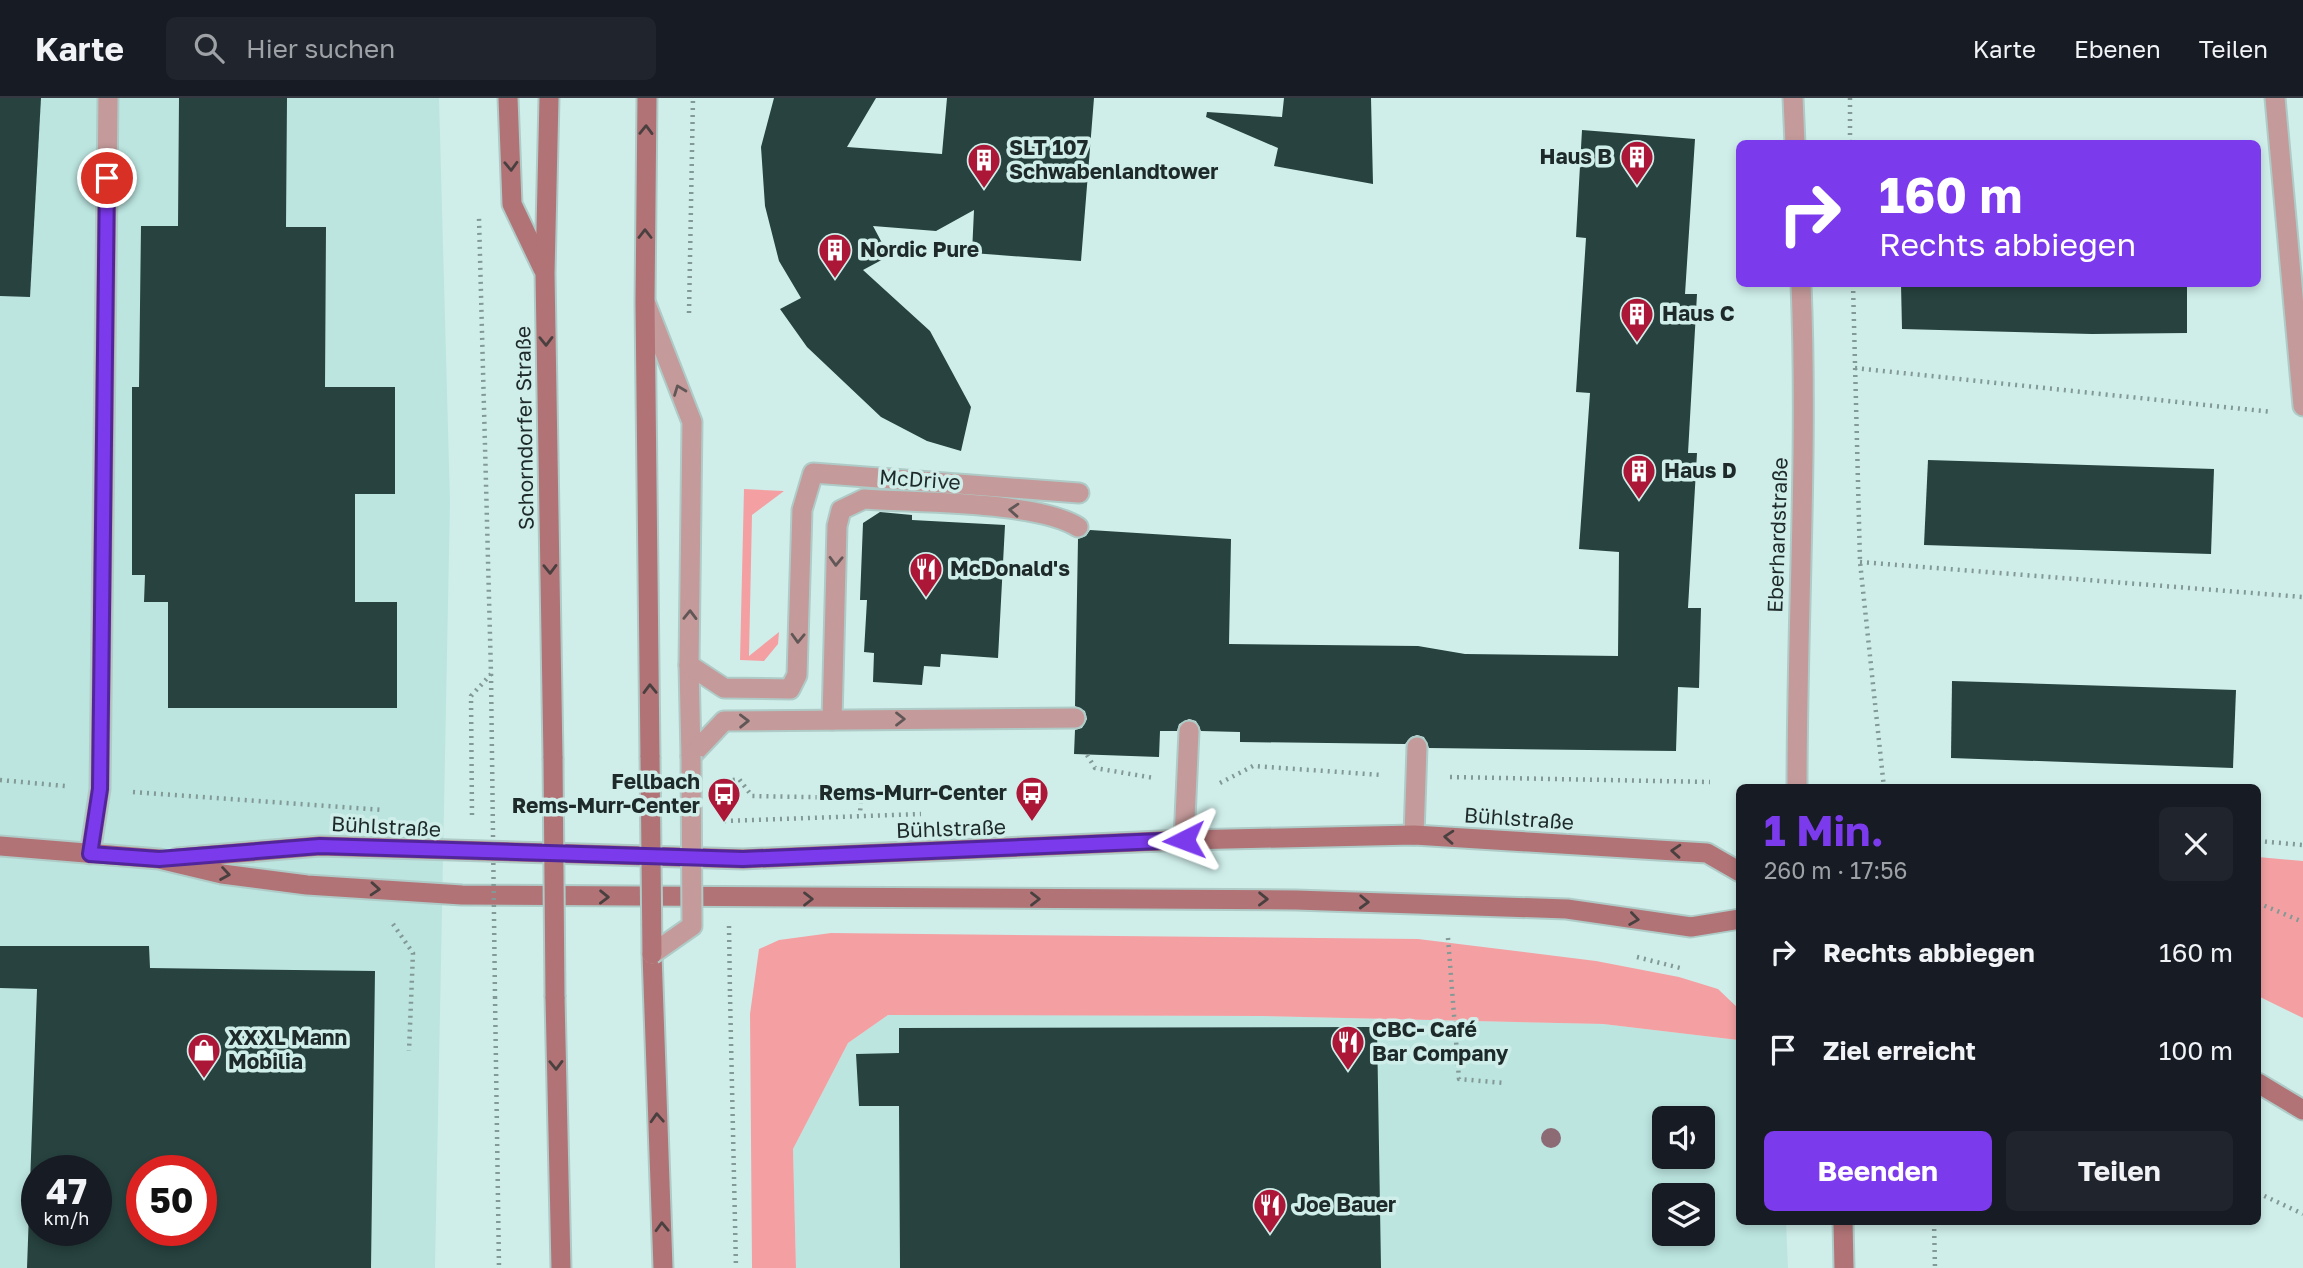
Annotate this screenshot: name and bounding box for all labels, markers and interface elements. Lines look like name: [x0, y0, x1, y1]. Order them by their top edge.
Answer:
search box: [166, 17, 656, 80]
text: Karte: [35, 29, 124, 68]
icon: search: [190, 29, 228, 67]
text: Hier suchen: [246, 33, 395, 64]
text: Karte: [1973, 34, 2036, 63]
text: Ebenen: [2074, 34, 2161, 63]
text: Teilen: [2199, 34, 2268, 63]
one-way arrow: [638, 124, 654, 135]
place label: SLT 107 Schwabenlandtower: [1009, 134, 1218, 184]
building icon: Haus B: [1618, 138, 1656, 187]
building icon: SLT 107 Schwabenlandtower: [965, 141, 1003, 190]
place label: Haus B: [1540, 143, 1612, 169]
pin: [77, 148, 137, 208]
icon: arrive: [88, 159, 126, 197]
one-way arrow: [503, 161, 518, 172]
text: 160 m: [1879, 165, 2022, 224]
icon: right: [1764, 168, 1855, 259]
text: Rechts abbiegen: [1879, 225, 2136, 263]
one-way arrow: [637, 228, 653, 238]
building icon: Nordic Pure: [816, 231, 854, 280]
place label: Nordic Pure: [860, 236, 979, 262]
building icon: Haus C: [1618, 295, 1656, 344]
place label: Haus C: [1662, 300, 1735, 326]
street label: Schorndorfer Straße: [509, 326, 539, 530]
one-way arrow: [539, 336, 554, 347]
one-way arrow: [674, 384, 688, 396]
building icon: Haus D: [1620, 452, 1658, 501]
place label: Haus D: [1664, 457, 1737, 483]
street label: Eberhardstraße: [1761, 457, 1793, 613]
street label: McDrive: [878, 463, 962, 495]
one-way arrow: [1008, 503, 1019, 518]
restaurant icon: McDonald's: [907, 550, 945, 599]
place label: McDonald's: [950, 555, 1070, 581]
one-way arrow: [828, 556, 843, 567]
one-way arrow: [542, 564, 558, 574]
one-way arrow: [682, 609, 697, 620]
one-way arrow: [790, 633, 806, 644]
one-way arrow: [642, 683, 657, 694]
one-way arrow: [895, 711, 906, 727]
one-way arrow: [739, 713, 750, 728]
place label: Fellbach Rems-Murr-Center: [512, 768, 700, 818]
bus stop icon: Rems-Murr-Center: [1013, 774, 1051, 823]
bus stop icon: Fellbach Rems-Murr-Center: [705, 775, 743, 824]
place label: Rems-Murr-Center: [819, 779, 1007, 805]
street label: Bühlstraße: [1463, 801, 1575, 835]
position arrow: [1147, 803, 1221, 877]
text: 1 Min.: [1764, 805, 1884, 855]
button: close: [2159, 807, 2233, 881]
street label: Bühlstraße: [330, 810, 442, 842]
street label: Bühlstraße: [895, 813, 1006, 843]
one-way arrow: [1444, 830, 1455, 845]
one-way arrow: [1671, 844, 1682, 859]
text: 260 m · 17:56: [1764, 856, 1908, 884]
one-way arrow: [219, 866, 231, 881]
one-way arrow: [370, 881, 381, 896]
one-way arrow: [599, 889, 610, 905]
one-way arrow: [803, 891, 813, 907]
one-way arrow: [1030, 891, 1041, 907]
one-way arrow: [1258, 891, 1268, 907]
one-way arrow: [1360, 894, 1370, 910]
one-way arrow: [1628, 911, 1640, 926]
icon: right: [1764, 933, 1802, 971]
text: Rechts abbiegen: [1823, 937, 2035, 968]
text: 160 m: [2159, 937, 2233, 968]
place label: CBC- Café Bar Company: [1372, 1016, 1509, 1066]
restaurant icon: CBC- Café Bar Company: [1329, 1023, 1367, 1072]
place label: XXXL Mann Mobilia: [228, 1024, 347, 1074]
shop icon: XXXL Mann Mobilia: [185, 1031, 223, 1080]
icon: arrive: [1764, 1031, 1802, 1069]
text: Ziel erreicht: [1823, 1035, 1976, 1066]
text: 100 m: [2159, 1035, 2233, 1066]
one-way arrow: [549, 1060, 564, 1071]
map controls: [1652, 1106, 1715, 1246]
button: sound: [1652, 1106, 1715, 1169]
one-way arrow: [650, 1112, 665, 1123]
button: Beenden: [1764, 1131, 1992, 1211]
button: Teilen: [2006, 1131, 2233, 1211]
speed limit sign: 50: [126, 1155, 217, 1246]
text: 47: [46, 1170, 87, 1212]
button: layers: [1652, 1183, 1715, 1246]
restaurant icon: Joe Bauer: [1251, 1186, 1289, 1235]
place label: Joe Bauer: [1294, 1191, 1396, 1217]
text: km/h: [44, 1207, 89, 1229]
one-way arrow: [654, 1221, 669, 1232]

